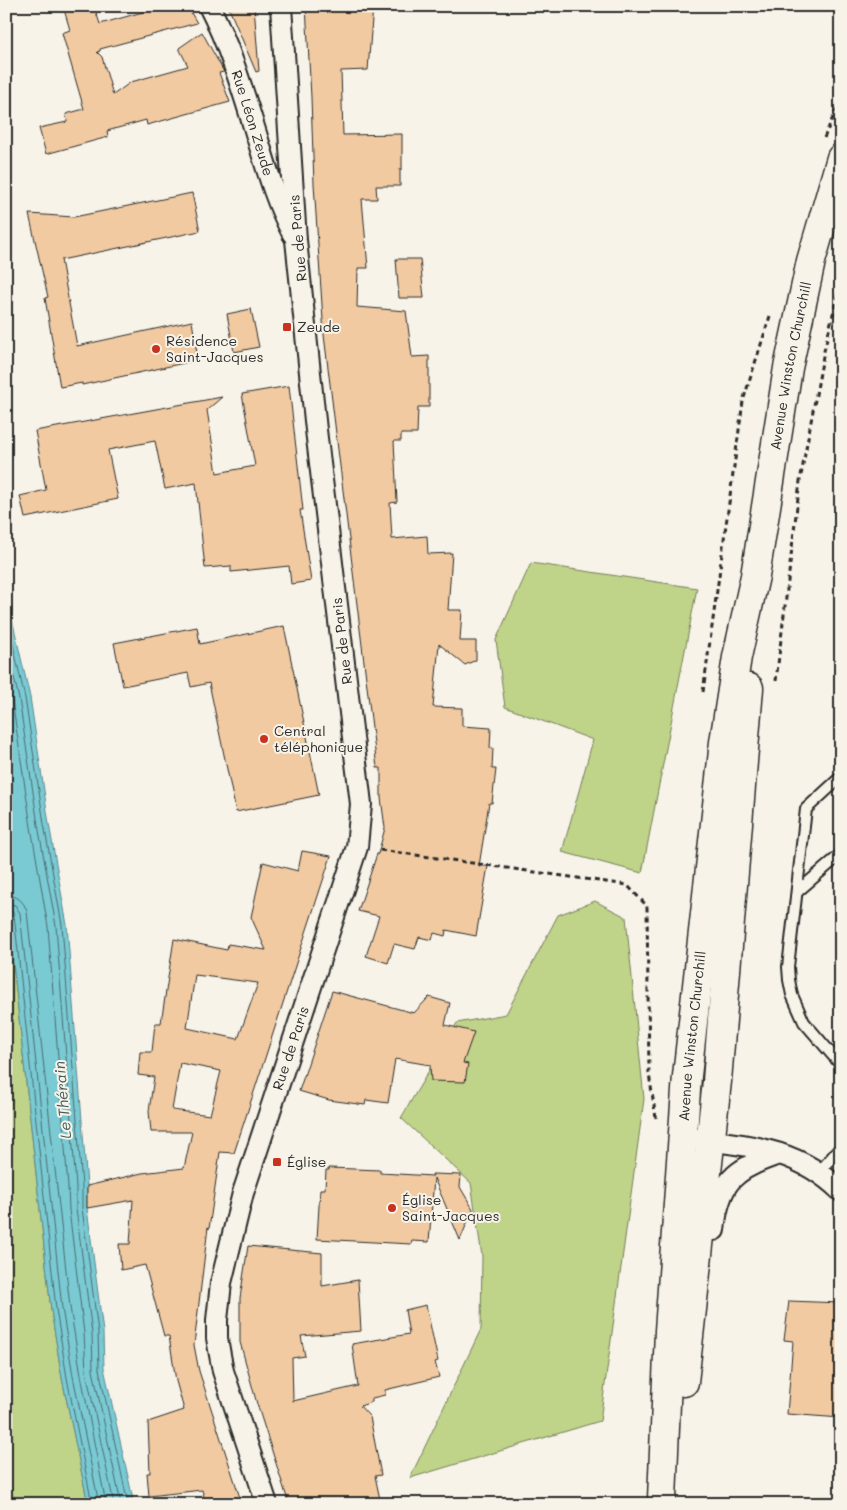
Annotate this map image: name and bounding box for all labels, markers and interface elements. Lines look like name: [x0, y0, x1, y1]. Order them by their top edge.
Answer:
street label: Rue Léon Zeude: [227, 67, 279, 178]
street label: Rue de Paris: [284, 194, 311, 282]
street label: Avenue Winston Churchill: [765, 280, 815, 451]
place label: Zeude: [297, 317, 340, 336]
marker: Zeude: [281, 321, 293, 333]
place label: Résidence Saint-Jacques: [166, 331, 263, 366]
marker: Résidence Saint-Jacques: [150, 343, 162, 355]
street label: Rue de Paris: [327, 597, 356, 685]
place label: Central téléphonique: [274, 721, 363, 756]
marker: Central téléphonique: [258, 733, 270, 745]
street label: Avenue Winston Churchill: [674, 950, 710, 1122]
street label: Rue de Paris: [268, 1004, 313, 1092]
water label: Le Thérain: [49, 1060, 75, 1140]
place label: Église: [287, 1152, 326, 1171]
marker: Église: [271, 1156, 283, 1168]
place label: Église Saint-Jacques: [402, 1190, 499, 1225]
marker: Église Saint-Jacques: [386, 1202, 398, 1214]

